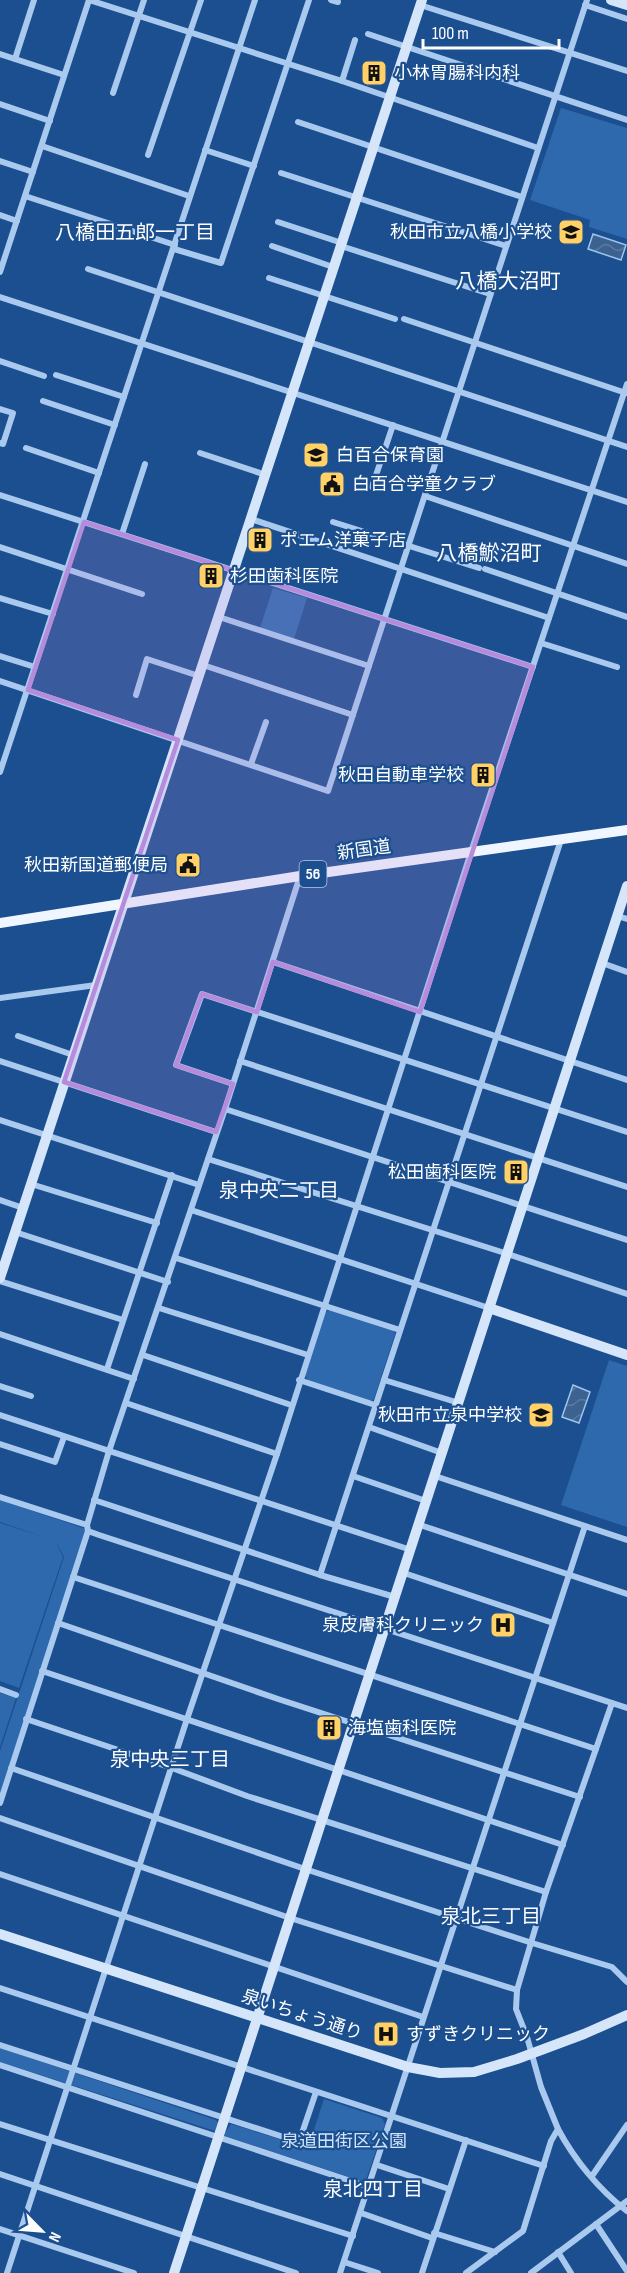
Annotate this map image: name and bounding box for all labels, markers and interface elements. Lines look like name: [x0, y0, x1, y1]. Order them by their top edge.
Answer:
scale bar: [423, 12, 560, 50]
text: 100 m: [432, 23, 469, 44]
building icon: 小林胃腸科内科: [359, 58, 389, 88]
place label: 小林胃腸科内科: [394, 63, 520, 84]
school or university icon: 秋田市立八橋小学校: [556, 217, 586, 247]
district label: 八橋田五郎一丁目: [55, 221, 215, 245]
place label: 秋田市立八橋小学校: [390, 222, 552, 243]
district label: 八橋大沼町: [456, 269, 561, 294]
school or university icon: 白百合保育園: [301, 440, 331, 470]
place label: 白百合保育園: [336, 445, 444, 466]
public building icon: 白百合学童クラブ: [317, 469, 347, 499]
place label: 白百合学童クラブ: [352, 474, 496, 495]
building icon: ポエム洋菓子店: [245, 525, 275, 555]
place label: ポエム洋菓子店: [280, 530, 406, 551]
district label: 八橋鯲沼町: [437, 541, 542, 566]
building icon: 杉田歯科医院: [196, 561, 226, 591]
place label: 杉田歯科医院: [230, 566, 338, 587]
building icon: 秋田自動車学校: [468, 760, 498, 790]
place label: 秋田自動車学校: [338, 765, 464, 786]
street label: 新国道: [336, 836, 392, 864]
public building icon: 秋田新国道郵便局: [173, 850, 203, 880]
place label: 秋田新国道郵便局: [24, 855, 168, 876]
road number: 56: [300, 861, 326, 887]
building icon: 松田歯科医院: [501, 1157, 531, 1187]
place label: 松田歯科医院: [388, 1162, 496, 1183]
district label: 泉中央二丁目: [219, 1179, 339, 1203]
school or university icon: 秋田市立泉中学校: [526, 1400, 556, 1430]
place label: 秋田市立泉中学校: [378, 1405, 522, 1426]
hospital icon: 泉皮膚科クリニック: [488, 1610, 518, 1640]
place label: 泉皮膚科クリニック: [322, 1615, 484, 1636]
building icon: 海塩歯科医院: [314, 1713, 344, 1743]
place label: 海塩歯科医院: [348, 1718, 456, 1739]
district label: 泉中央三丁目: [110, 1748, 230, 1772]
district label: 泉北三丁目: [441, 1905, 541, 1929]
street label: 泉いちょう通り: [239, 1986, 365, 2044]
hospital icon: すずきクリニック: [371, 2019, 401, 2049]
place label: すずきクリニック: [406, 2024, 550, 2045]
park label: 泉道田街区公園: [281, 2131, 407, 2152]
district label: 泉北四丁目: [323, 2178, 423, 2202]
north arrow: [12, 2201, 72, 2261]
text: N: [44, 2229, 65, 2245]

